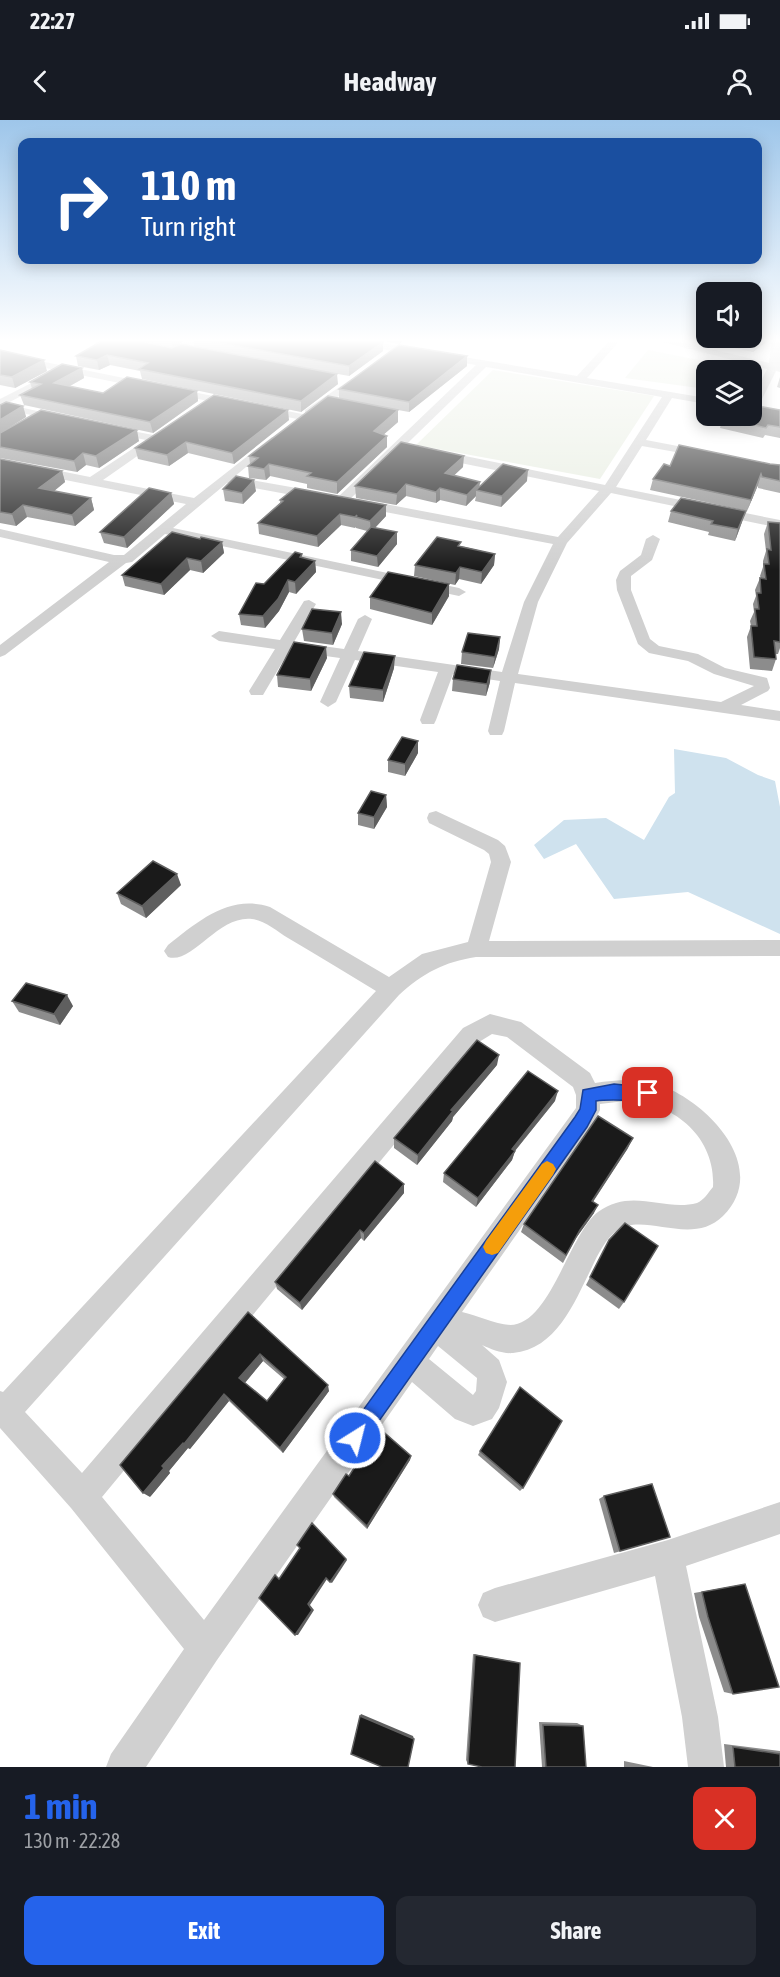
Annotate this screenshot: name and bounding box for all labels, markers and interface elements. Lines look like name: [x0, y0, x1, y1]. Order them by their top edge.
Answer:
text: 22:27: [30, 8, 75, 34]
icon: back: [24, 65, 57, 98]
icon: person: [723, 65, 756, 98]
text: Headway: [344, 66, 436, 97]
text: 110 m: [141, 161, 236, 209]
icon: right: [42, 162, 120, 240]
text: Turn right: [141, 211, 236, 242]
map controls: [696, 282, 762, 426]
button: sound: [696, 282, 762, 348]
button: layers: [696, 360, 762, 426]
pin: [622, 1067, 673, 1118]
icon: arrive: [631, 1076, 664, 1109]
position arrow: [323, 1406, 387, 1470]
text: 1 min: [24, 1785, 98, 1827]
button: close: [693, 1787, 756, 1850]
text: 130 m · 22:28: [24, 1829, 120, 1852]
button: Exit: [24, 1896, 384, 1965]
button: Share: [396, 1896, 756, 1965]

